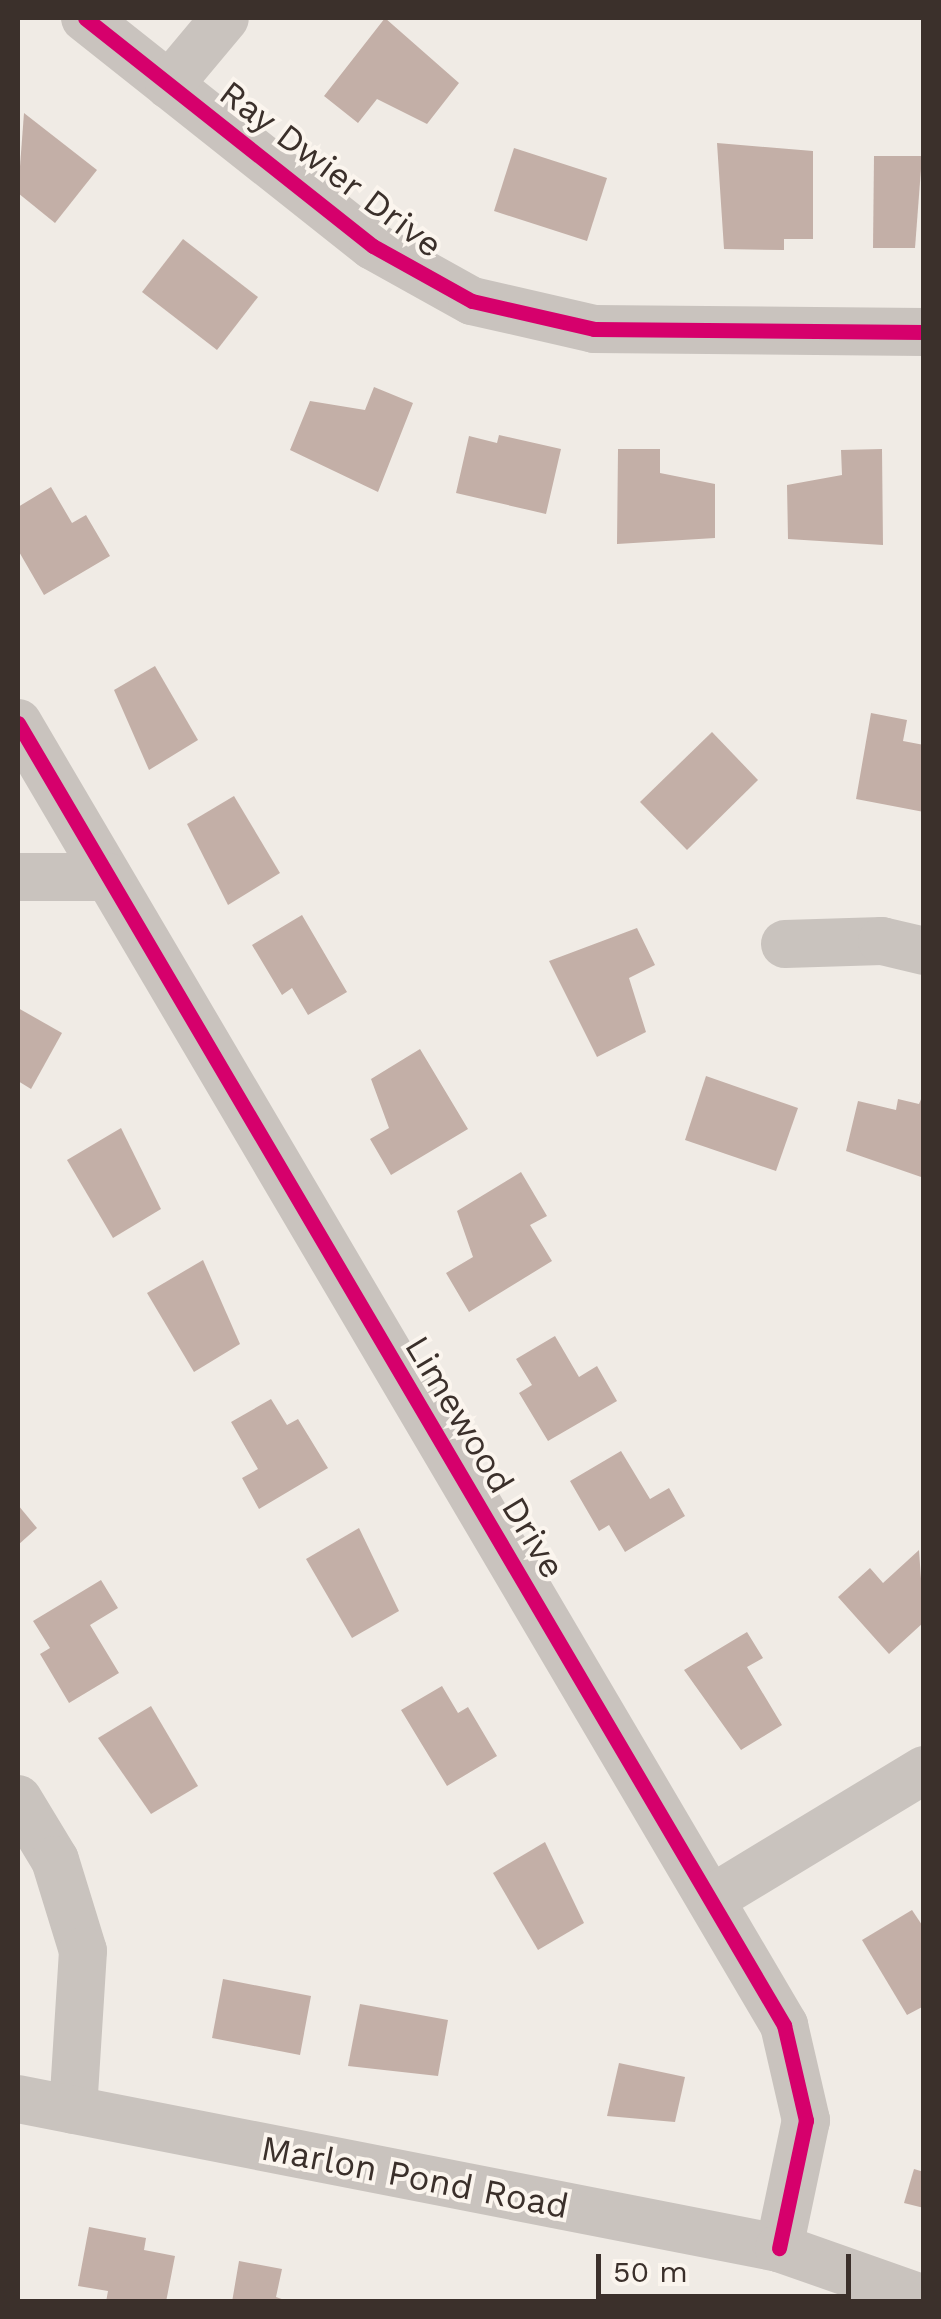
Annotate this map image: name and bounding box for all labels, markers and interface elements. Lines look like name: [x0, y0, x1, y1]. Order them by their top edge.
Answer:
street label: Ray Dwier Drive: [211, 71, 451, 267]
street label: Limewood Drive: [396, 1328, 574, 1586]
street label: Marlon Pond Road: [258, 2127, 572, 2227]
scale bar: [601, 2234, 856, 2296]
text: 50 m: [613, 2254, 688, 2289]

